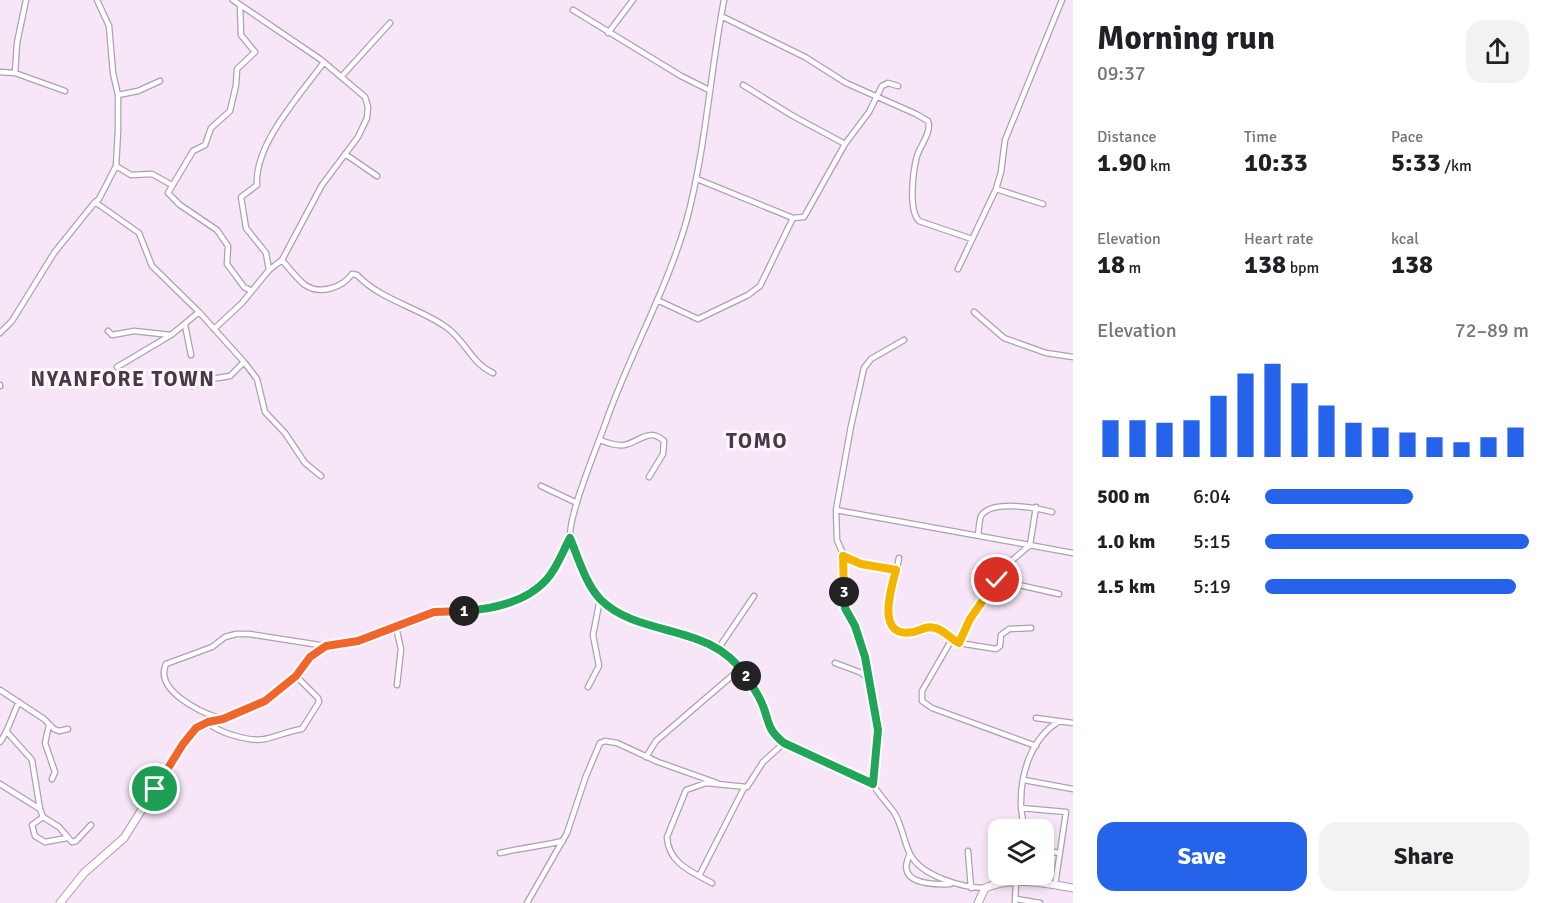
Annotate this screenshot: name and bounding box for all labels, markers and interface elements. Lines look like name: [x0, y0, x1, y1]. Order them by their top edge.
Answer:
text: Morning run: [1097, 18, 1275, 59]
button: share: [1466, 20, 1529, 83]
text: 09:37: [1097, 61, 1146, 86]
text: Distance: [1097, 127, 1157, 147]
text: Time: [1244, 127, 1277, 147]
text: Pace: [1391, 127, 1423, 147]
text: 1.90: [1097, 147, 1147, 179]
text: 10:33: [1244, 147, 1308, 179]
text: 5:33: [1391, 147, 1441, 179]
text: km: [1147, 156, 1171, 176]
text: /km: [1441, 156, 1472, 176]
text: Elevation: [1097, 229, 1161, 249]
text: Heart rate: [1244, 229, 1313, 249]
text: kcal: [1391, 229, 1419, 249]
text: 18: [1097, 249, 1125, 281]
text: 138: [1244, 249, 1286, 281]
text: 138: [1391, 249, 1433, 281]
text: m: [1125, 258, 1141, 278]
text: bpm: [1286, 258, 1319, 278]
text: Elevation: [1097, 318, 1177, 343]
text: 72–89 m: [1455, 318, 1529, 343]
district label: NYANFORE TOWN: [31, 366, 215, 392]
district label: TOMO: [726, 428, 788, 454]
text: 500 m: [1097, 484, 1150, 509]
text: 6:04: [1193, 484, 1231, 509]
text: 1.0 km: [1097, 529, 1155, 554]
text: 5:15: [1193, 529, 1231, 554]
pin: [971, 554, 1022, 605]
icon: check: [980, 563, 1013, 596]
text: 1.5 km: [1097, 574, 1155, 599]
text: 5:19: [1193, 574, 1231, 599]
pin: 3: [829, 577, 859, 607]
text: 3: [840, 582, 848, 602]
pin: 1: [449, 596, 479, 626]
text: 1: [460, 601, 468, 621]
pin: 2: [731, 661, 761, 691]
text: 2: [742, 666, 750, 686]
pin: [129, 763, 180, 814]
icon: arrive: [138, 772, 171, 805]
map controls: [988, 819, 1054, 885]
button: layers: [988, 819, 1054, 885]
button: Save: [1097, 822, 1307, 891]
button: Share: [1319, 822, 1529, 891]

